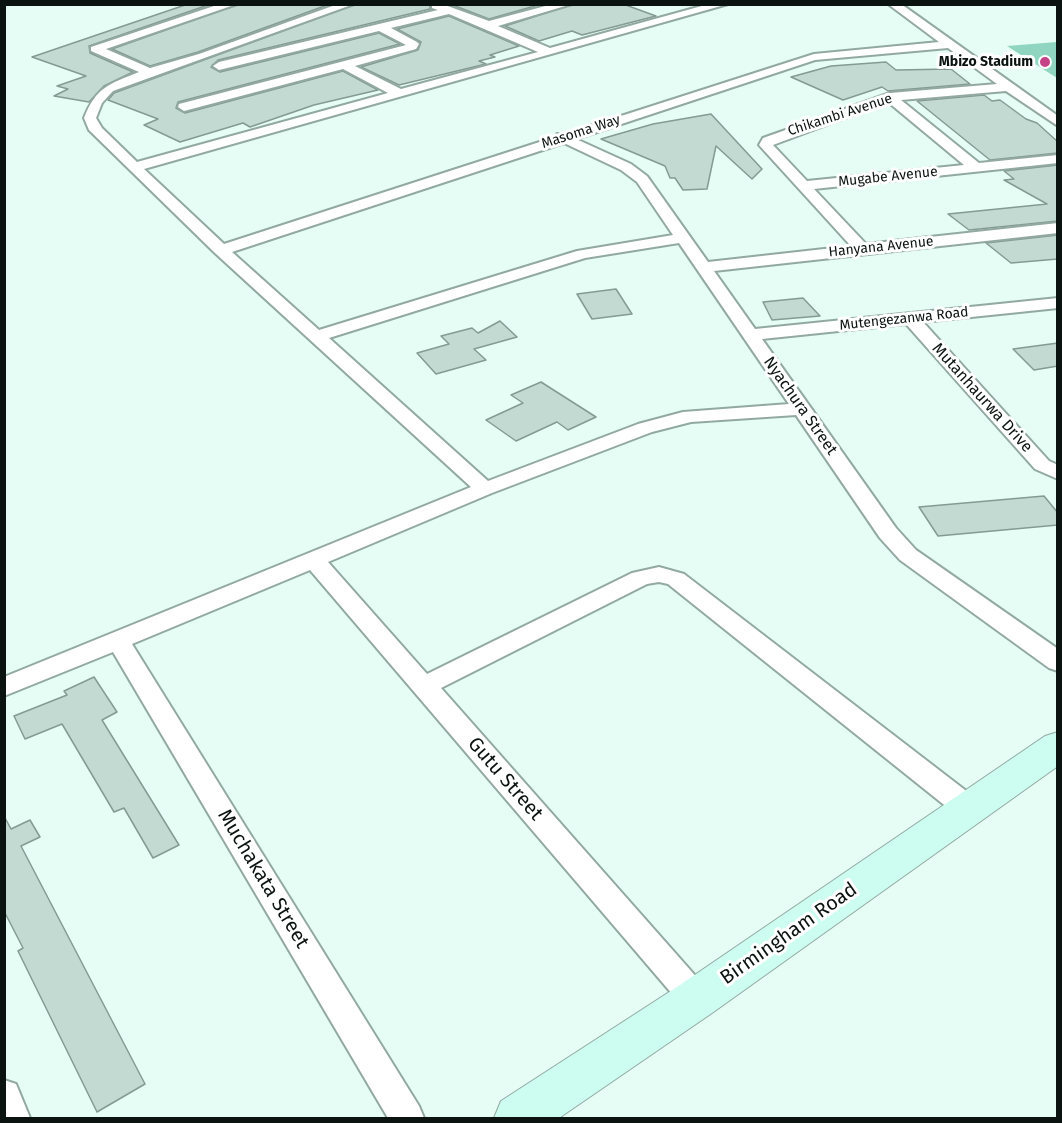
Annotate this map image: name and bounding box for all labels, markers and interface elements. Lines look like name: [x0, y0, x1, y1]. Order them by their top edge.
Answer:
place label: Mbizo Stadium: [939, 54, 1033, 70]
marker: Mbizo Stadium: [1038, 55, 1052, 69]
street label: Chikambi Avenue: [786, 90, 894, 140]
street label: Masoma Way: [539, 111, 623, 153]
street label: Mugabe Avenue: [837, 163, 939, 191]
street label: Hanyana Avenue: [828, 233, 934, 261]
street label: Mutengezanwa Road: [839, 304, 969, 334]
street label: Mutanhaurwa Drive: [928, 339, 1036, 457]
street label: Nyachura Street: [759, 353, 841, 459]
street label: Gutu Street: [462, 732, 548, 826]
street label: Muchakata Street: [212, 805, 314, 953]
street label: Birmingham Road: [716, 878, 862, 990]

